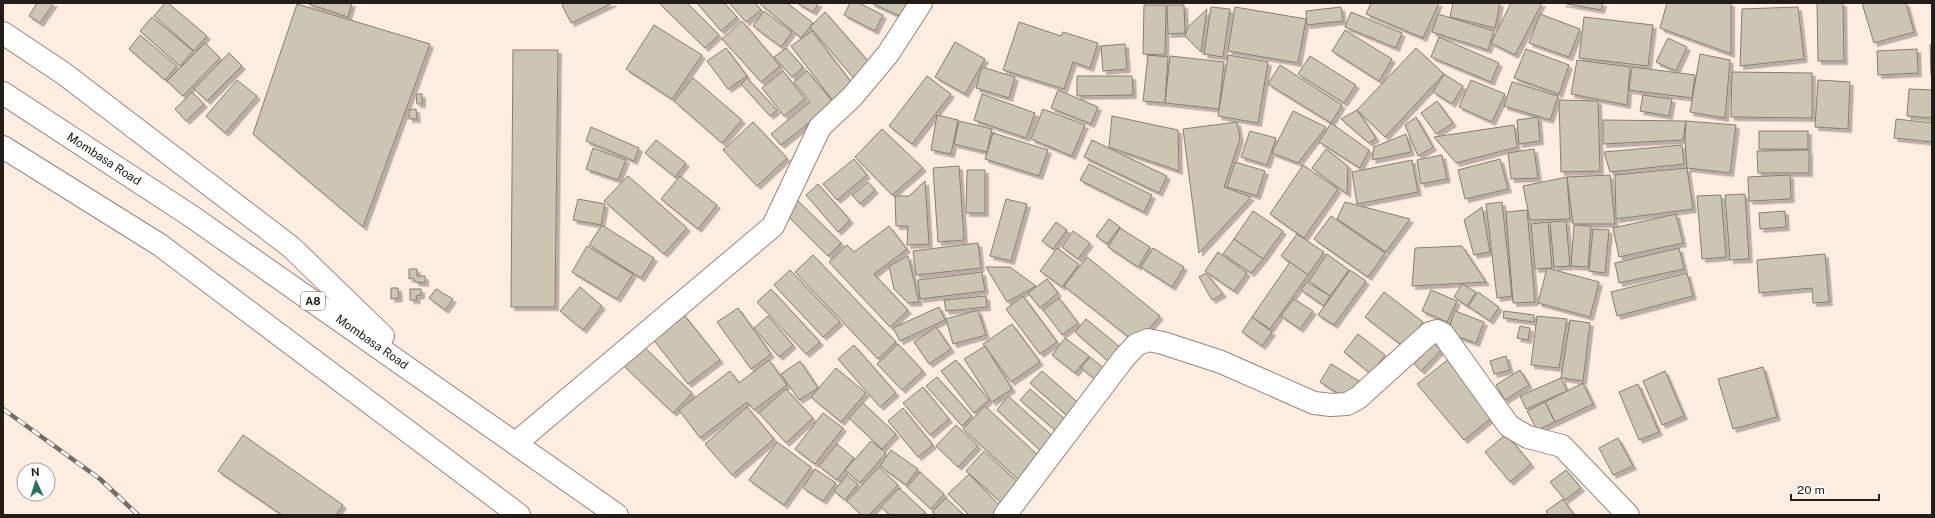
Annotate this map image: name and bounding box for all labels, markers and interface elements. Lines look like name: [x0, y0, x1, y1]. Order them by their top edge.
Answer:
street label: Mombasa Road: [64, 130, 144, 188]
road number: A8: [301, 292, 325, 310]
street label: Mombasa Road: [333, 312, 411, 372]
north arrow: [16, 462, 56, 502]
text: N: [31, 466, 40, 478]
scale bar: [1791, 476, 1879, 502]
text: 20 m: [1797, 483, 1825, 497]

